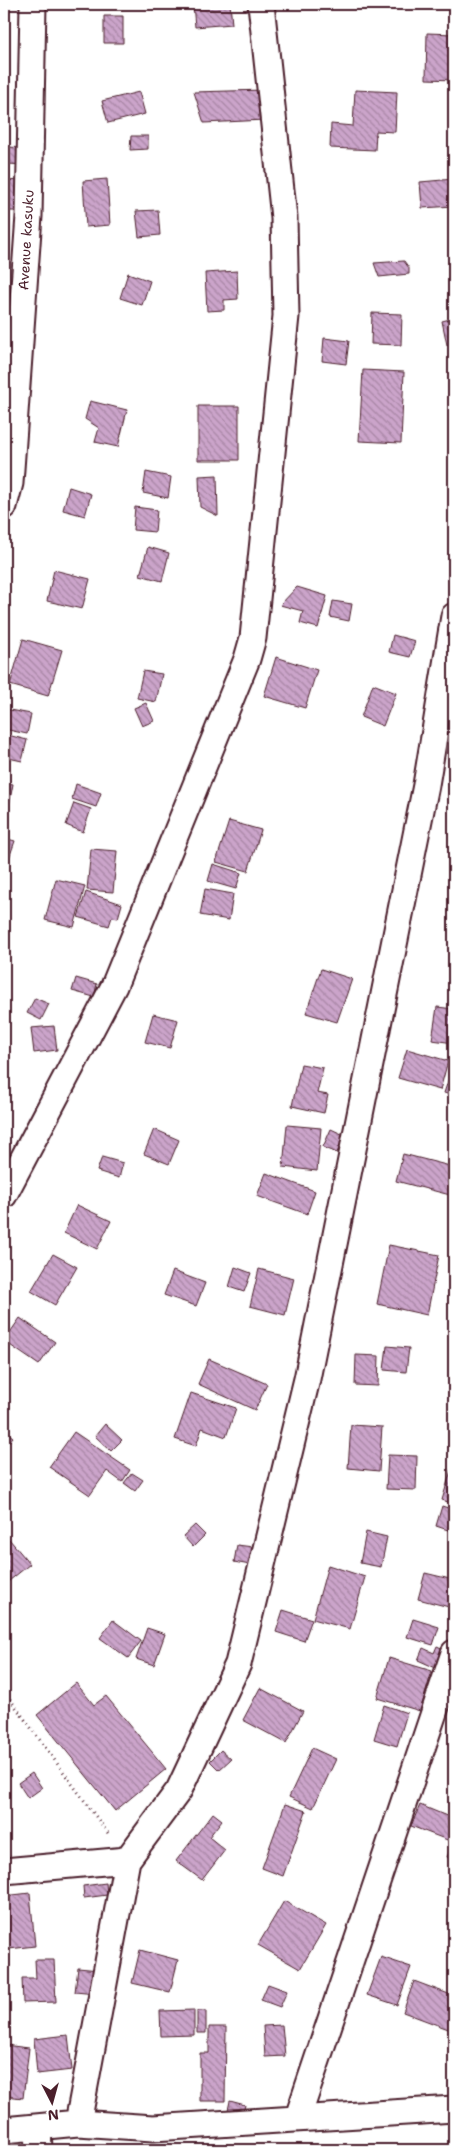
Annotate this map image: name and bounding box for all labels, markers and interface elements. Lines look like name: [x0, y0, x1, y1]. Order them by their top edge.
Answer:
street label: Avenue kasuku: [14, 189, 38, 291]
north arrow: [28, 2076, 78, 2126]
text: N: [47, 2105, 60, 2124]

